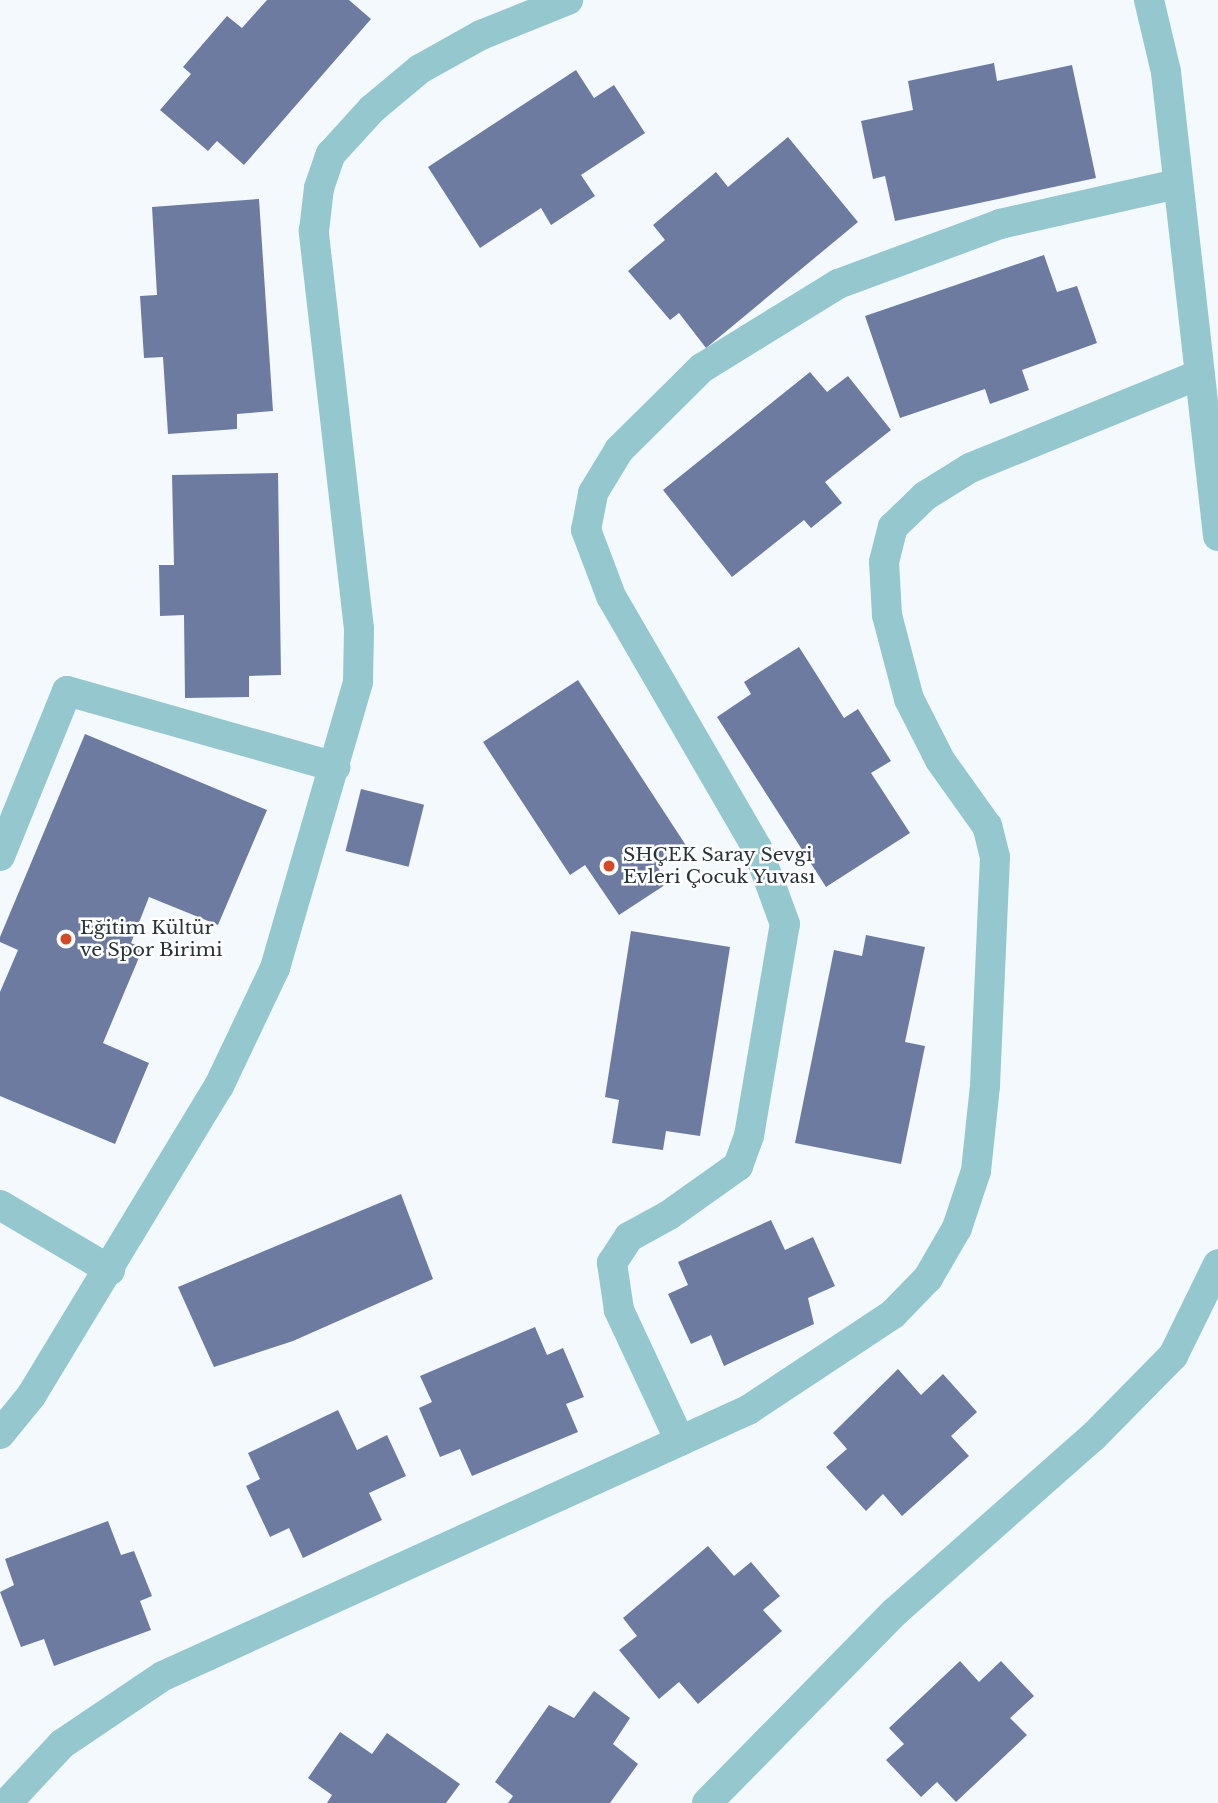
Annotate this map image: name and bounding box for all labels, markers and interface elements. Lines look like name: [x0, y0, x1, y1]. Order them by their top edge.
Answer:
place label: SHÇEK Saray Sevgi Evleri Çocuk Yuvası: [623, 844, 816, 888]
marker: SHÇEK Saray Sevgi Evleri Çocuk Yuvası: [601, 858, 617, 874]
place label: Eğitim Kültür ve Spor Birimi: [80, 917, 223, 961]
marker: Eğitim Kültür ve Spor Birimi: [58, 931, 74, 947]

